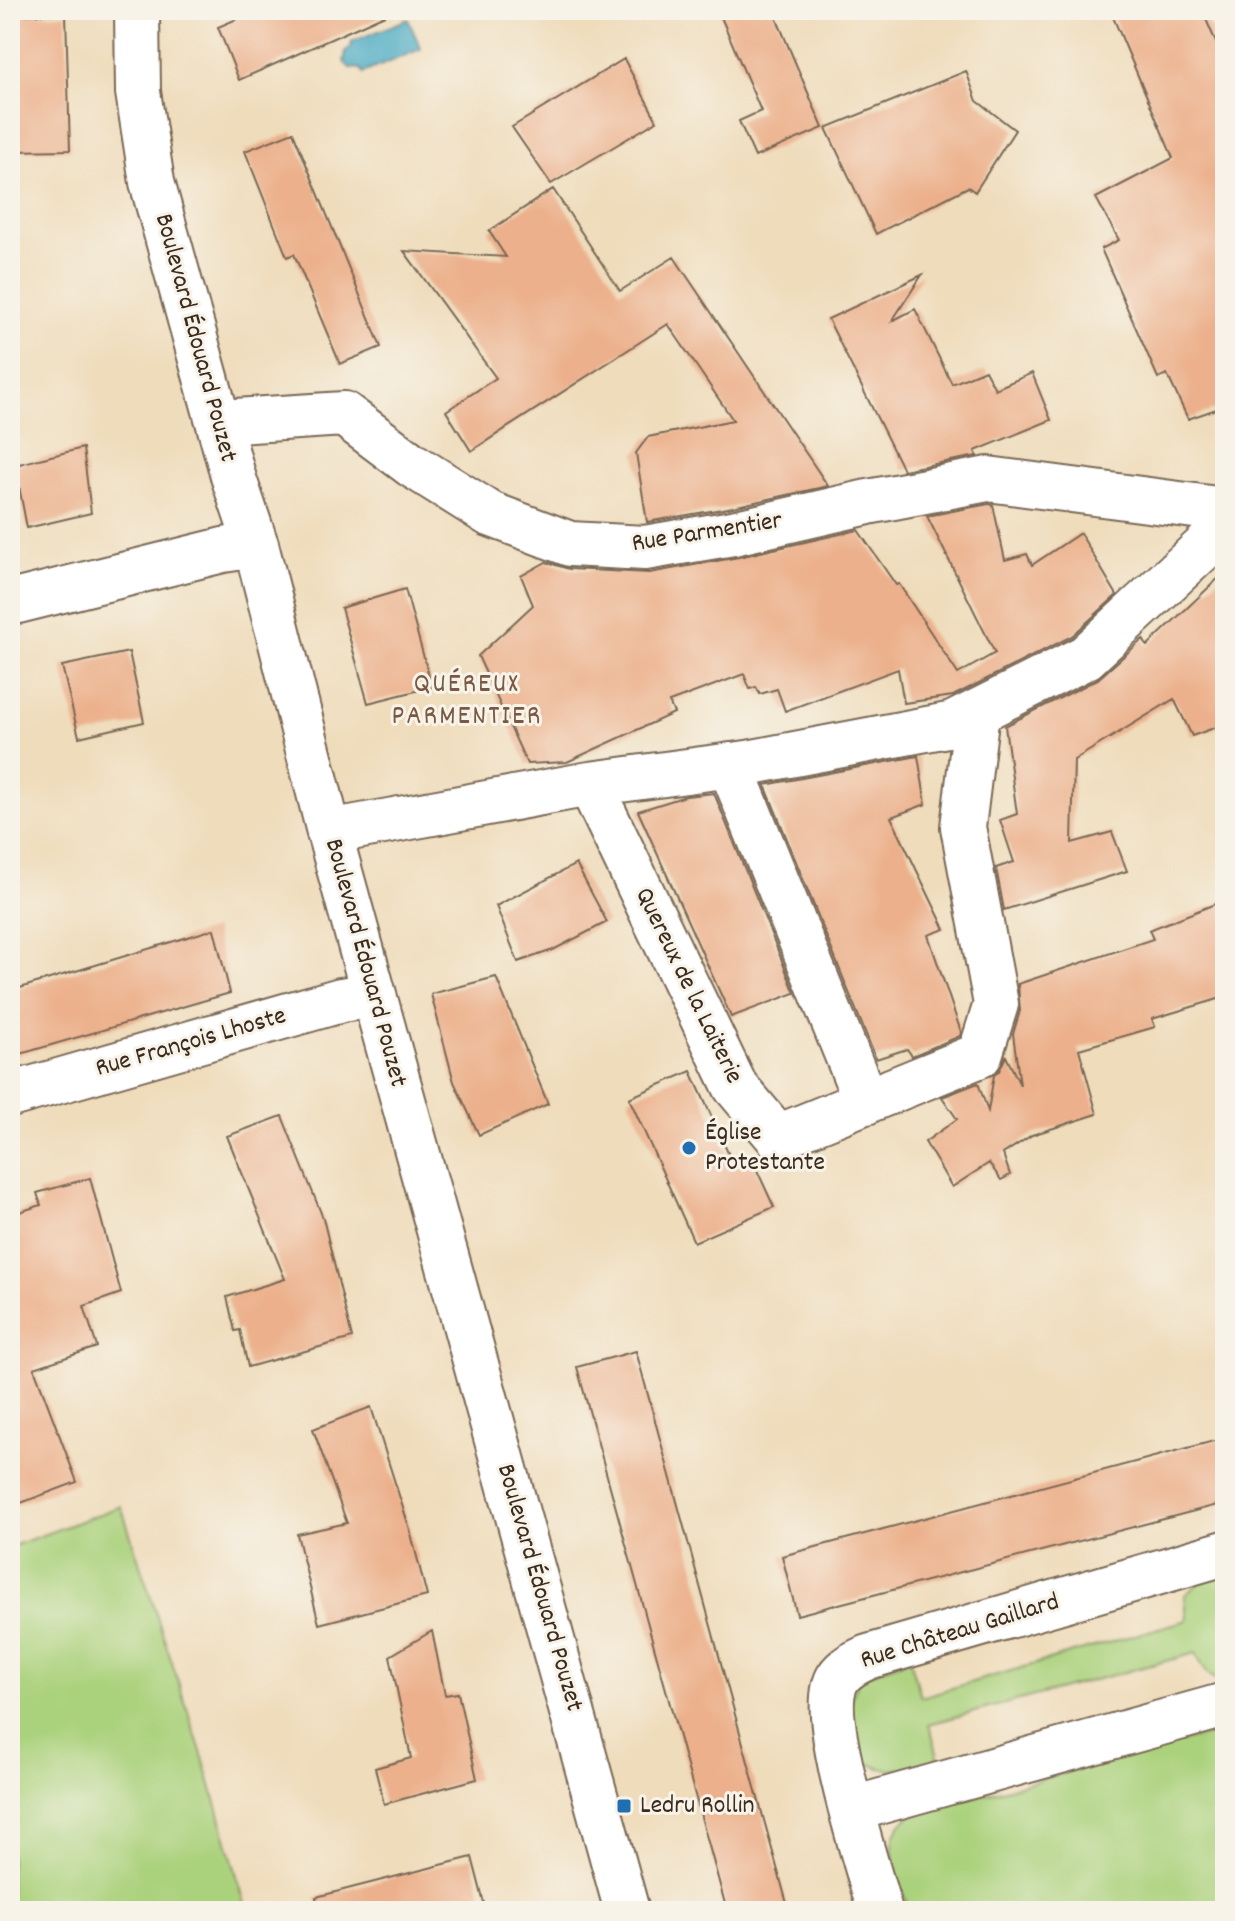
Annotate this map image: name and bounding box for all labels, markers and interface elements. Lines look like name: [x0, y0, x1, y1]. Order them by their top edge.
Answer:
street label: Boulevard Édouard Pouzet: [144, 210, 246, 467]
street label: Rue Parmentier: [629, 503, 785, 563]
district label: QUÉREUX PARMENTIER: [392, 666, 542, 738]
street label: Boulevard Édouard Pouzet: [314, 835, 416, 1092]
street label: Quereux de la Laiterie: [624, 882, 752, 1090]
street label: Rue François Lhoste: [91, 998, 291, 1088]
place label: Église Protestante: [705, 1115, 825, 1182]
marker: Église Protestante: [680, 1139, 698, 1157]
street label: Boulevard Édouard Pouzet: [486, 1460, 592, 1716]
street label: Rue Château Gaillard: [856, 1584, 1064, 1680]
place label: Ledru Rollin: [640, 1788, 754, 1825]
marker: Ledru Rollin: [615, 1797, 633, 1815]

